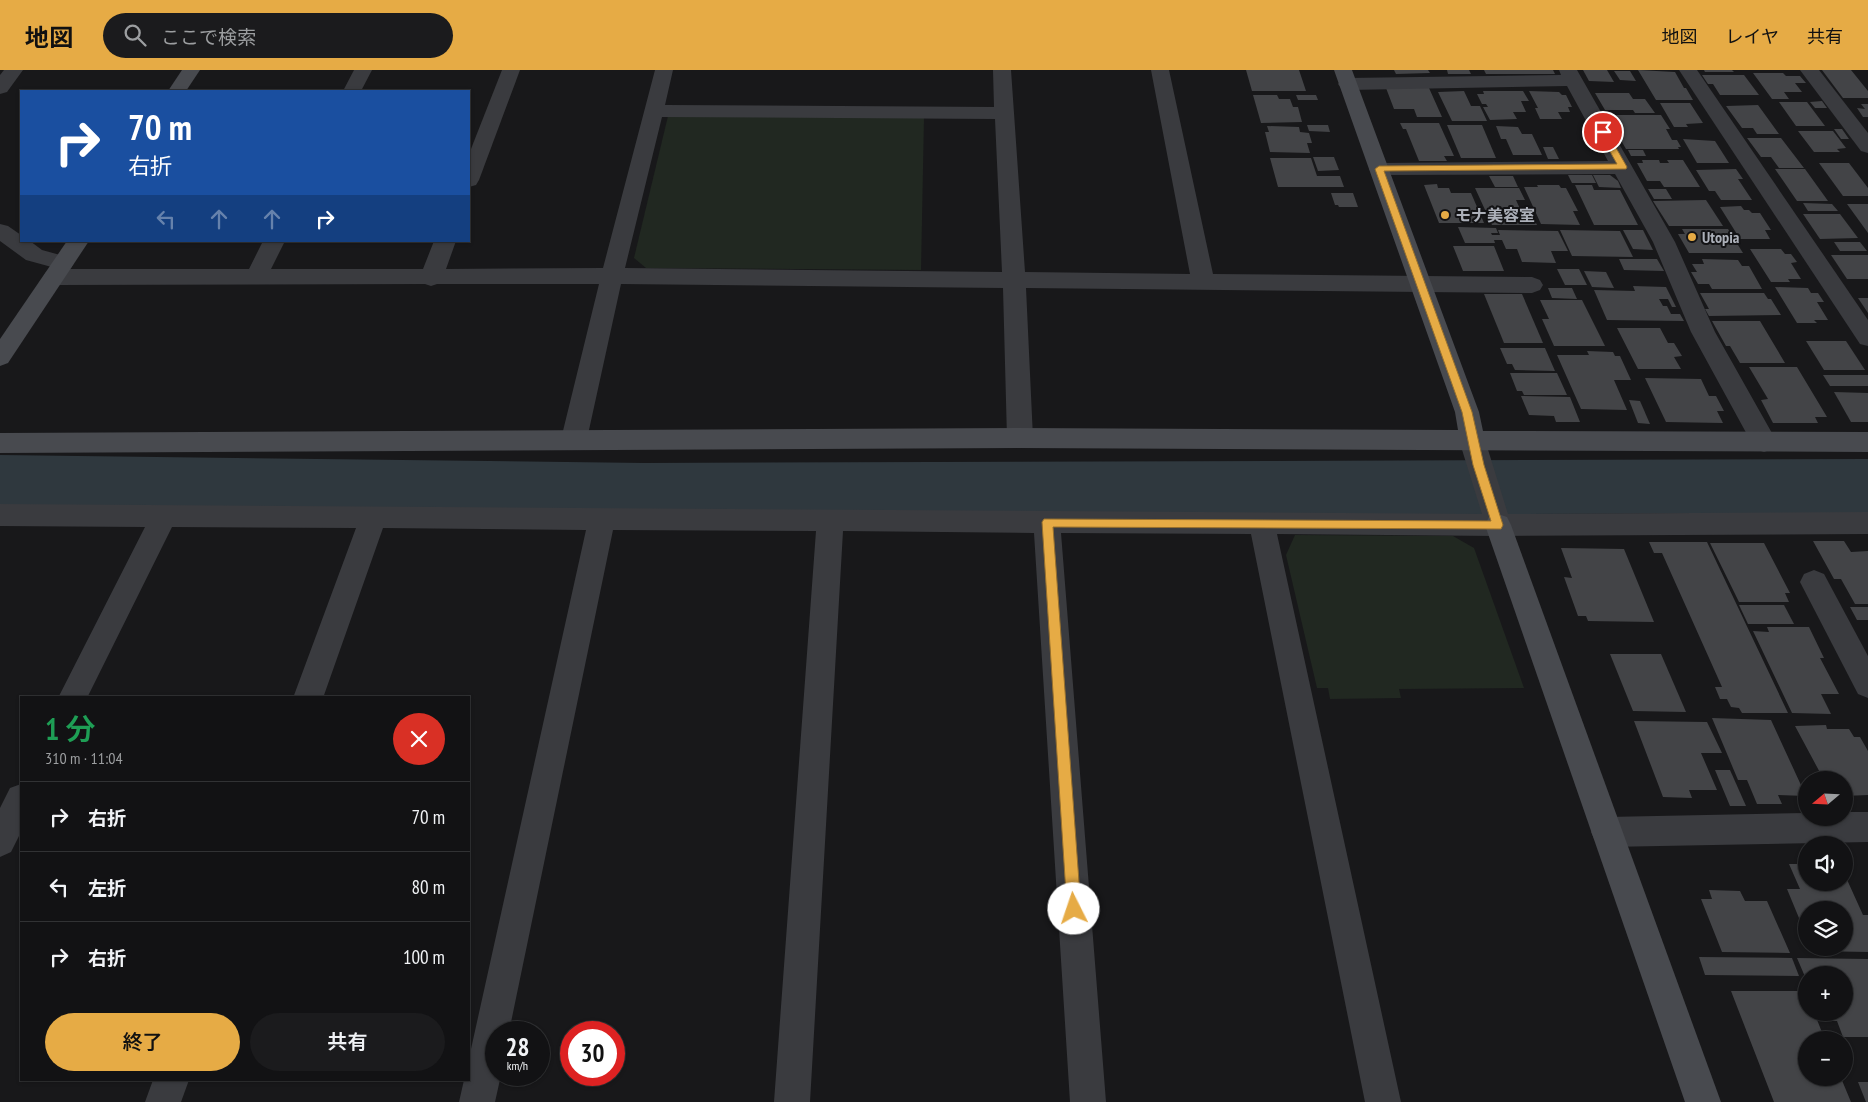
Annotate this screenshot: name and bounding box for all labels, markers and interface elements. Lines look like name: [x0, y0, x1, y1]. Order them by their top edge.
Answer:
search box: [103, 13, 453, 58]
icon: search: [121, 21, 149, 49]
text: 地図: [25, 22, 73, 53]
text: ここで検索: [161, 25, 256, 49]
text: 地図: [1662, 25, 1698, 48]
text: レイヤ: [1726, 25, 1779, 48]
text: 共有: [1807, 25, 1843, 48]
text: 70 m: [128, 104, 192, 150]
icon: right: [45, 110, 110, 175]
pin: [1582, 111, 1624, 153]
icon: arrive: [1589, 118, 1617, 146]
text: 右折: [128, 152, 172, 180]
icon: left: [152, 205, 180, 233]
icon: ahead: [205, 205, 233, 233]
icon: ahead: [258, 205, 286, 233]
icon: right: [311, 205, 339, 233]
place label: モナ美容室: [1455, 205, 1535, 225]
marker: モナ美容室: [1439, 209, 1451, 221]
place label: Utopia: [1702, 227, 1740, 247]
marker: Utopia: [1686, 231, 1698, 243]
text: 1 分: [45, 709, 96, 748]
button: close: [393, 713, 445, 765]
text: 310 m · 11:04: [45, 748, 123, 768]
north arrow: [1798, 771, 1852, 826]
map controls: [1798, 771, 1853, 1086]
icon: right: [45, 803, 73, 831]
text: 70 m: [412, 805, 445, 829]
text: 右折: [88, 806, 126, 830]
button: sound: [1798, 836, 1853, 891]
icon: left: [45, 873, 73, 901]
text: 80 m: [412, 875, 445, 899]
text: 左折: [88, 876, 126, 900]
position arrow: [1047, 882, 1099, 934]
button: layers: [1798, 901, 1853, 956]
icon: right: [45, 943, 73, 971]
text: 100 m: [403, 945, 445, 969]
text: 右折: [88, 946, 126, 970]
button: +: [1798, 966, 1853, 1021]
button: 終了: [45, 1013, 240, 1071]
button: 共有: [250, 1013, 445, 1071]
speed limit sign: 30: [560, 1021, 625, 1086]
text: 28: [506, 1031, 529, 1063]
button: −: [1798, 1031, 1853, 1086]
text: km/h: [507, 1058, 528, 1073]

